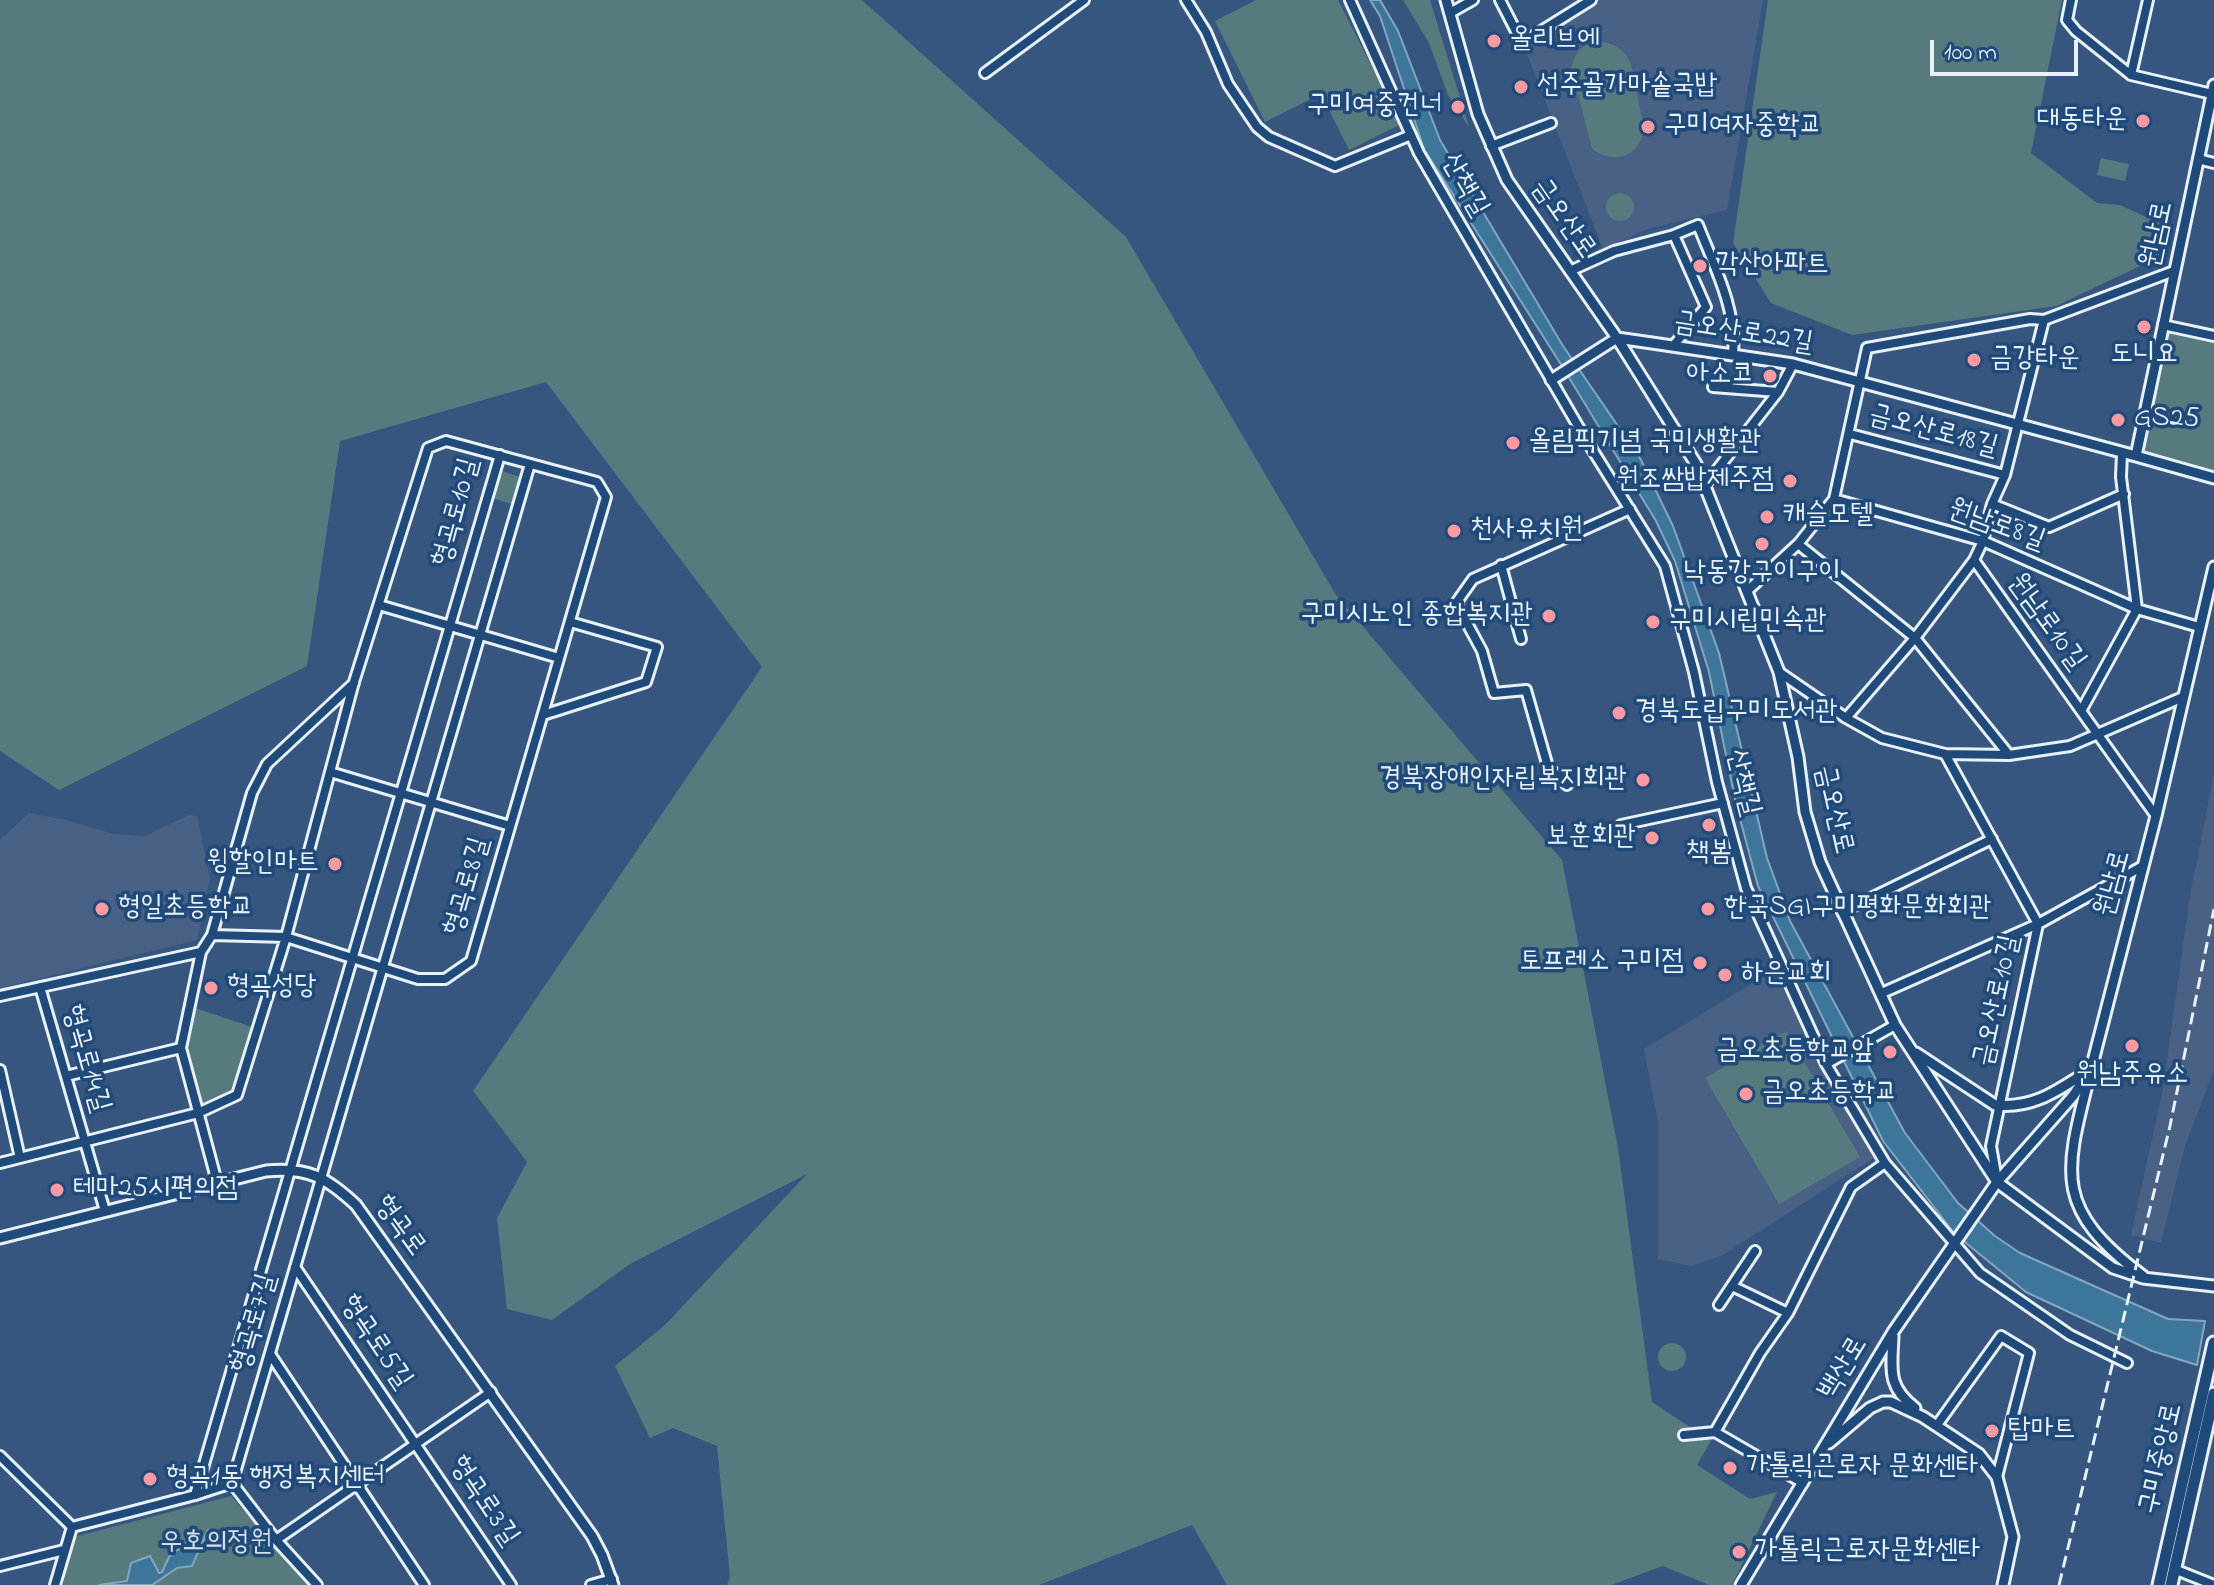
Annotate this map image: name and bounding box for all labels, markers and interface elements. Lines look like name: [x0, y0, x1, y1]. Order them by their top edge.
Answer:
place label: 올리브에: [1510, 24, 1600, 58]
scale bar: [1934, 24, 2082, 74]
marker: 올리브에: [1485, 32, 1503, 50]
text: 100 m: [1944, 36, 1997, 71]
place label: 선주골가마솥국밥: [1537, 70, 1717, 104]
marker: 선주골가마솥국밥: [1512, 78, 1530, 96]
place label: 구미여중건너: [1307, 90, 1442, 124]
marker: 구미여중건너: [1449, 98, 1467, 116]
place label: 대동타운: [2037, 104, 2127, 138]
place label: 구미여자중학교: [1664, 110, 1822, 144]
marker: 대동타운: [2134, 112, 2152, 130]
marker: 구미여자중학교: [1639, 118, 1657, 136]
street label: 산책길: [1432, 148, 1494, 224]
street label: 금오산로: [1522, 173, 1602, 267]
street label: 원남로: [2136, 198, 2182, 272]
place label: 각산아파트: [1716, 249, 1829, 283]
marker: 각산아파트: [1691, 257, 1709, 275]
street label: 금오산로22길: [1671, 307, 1815, 363]
marker: 도니요: [2135, 318, 2153, 336]
place label: 도니요: [2110, 339, 2178, 373]
place label: 금강타운: [1990, 343, 2080, 377]
marker: 금강타운: [1965, 351, 1983, 369]
place label: 아소코: [1686, 359, 1754, 393]
marker: 아소코: [1761, 367, 1779, 385]
street label: 금오산로18길: [1865, 400, 2001, 466]
place label: GS25: [2134, 403, 2199, 437]
marker: GS25: [2109, 411, 2127, 429]
place label: 올림픽기념 국민생활관: [1529, 426, 1761, 460]
marker: 올림픽기념 국민생활관: [1504, 434, 1522, 452]
street label: 형곡로10길: [427, 455, 489, 571]
place label: 원조쌈밥제주점: [1616, 464, 1774, 498]
marker: 원조쌈밥제주점: [1781, 472, 1799, 490]
street label: 원남로8길: [1943, 494, 2049, 560]
place label: 캐슬모텔: [1783, 500, 1873, 534]
marker: 캐슬모텔: [1758, 508, 1776, 526]
place label: 천사유치원: [1470, 514, 1583, 548]
marker: 천사유치원: [1445, 522, 1463, 540]
marker: 낙동강구이구이: [1753, 535, 1771, 553]
place label: 낙동강구이구이: [1683, 557, 1841, 591]
street label: 원남로10길: [1999, 568, 2091, 678]
place label: 구미시노인 종합복지관: [1301, 599, 1533, 633]
place label: 구미시립민속관: [1669, 605, 1827, 639]
marker: 구미시노인 종합복지관: [1540, 607, 1558, 625]
marker: 구미시립민속관: [1644, 613, 1662, 631]
place label: 경북도립구미도서관: [1635, 696, 1838, 730]
marker: 경북도립구미도서관: [1610, 704, 1628, 722]
street label: 산책길: [1717, 746, 1765, 820]
street label: 금오산로: [1805, 762, 1859, 858]
place label: 경북장애인자립복지회관: [1379, 763, 1627, 797]
marker: 경북장애인자립복지회관: [1634, 771, 1652, 789]
marker: 책봄: [1700, 816, 1718, 834]
place label: 보훈회관: [1546, 821, 1636, 855]
marker: 보훈회관: [1643, 829, 1661, 847]
street label: 형곡로8길: [439, 834, 499, 940]
place label: 책봄: [1686, 837, 1732, 871]
place label: 윙할인마트: [206, 847, 319, 881]
street label: 원남로: [2090, 847, 2140, 921]
marker: 윙할인마트: [326, 855, 344, 873]
place label: 형일초등학교: [118, 892, 253, 926]
place label: 한국SGI구미평화문화회관: [1724, 892, 1991, 926]
marker: 형일초등학교: [93, 900, 111, 918]
marker: 한국SGI구미평화문화회관: [1699, 900, 1717, 918]
street label: 금오산로10길: [1969, 932, 2029, 1070]
place label: 토프레소 구미점: [1519, 946, 1684, 980]
marker: 토프레소 구미점: [1691, 954, 1709, 972]
place label: 하은교회: [1741, 958, 1831, 992]
marker: 하은교회: [1716, 966, 1734, 984]
place label: 형곡성당: [227, 971, 317, 1005]
marker: 형곡성당: [202, 979, 220, 997]
street label: 형곡로14길: [53, 1001, 115, 1117]
place label: 금오초등학교앞: [1716, 1035, 1874, 1069]
marker: 원남주유소: [2123, 1037, 2141, 1055]
marker: 금오초등학교앞: [1881, 1043, 1899, 1061]
place label: 원남주유소: [2076, 1059, 2188, 1093]
place label: 금오초등학교: [1762, 1077, 1897, 1111]
marker: 금오초등학교: [1737, 1085, 1755, 1103]
place label: 테마25시편의점: [73, 1173, 238, 1207]
marker: 테마25시편의점: [48, 1181, 66, 1199]
street label: 형곡로: [365, 1190, 431, 1264]
street label: 형곡로7길: [226, 1271, 286, 1377]
street label: 형곡로5길: [330, 1290, 418, 1396]
street label: 백산로: [1813, 1331, 1877, 1407]
street label: 구미중앙로: [2134, 1400, 2192, 1518]
place label: 탑마트: [2008, 1414, 2076, 1448]
marker: 탑마트: [1983, 1422, 2001, 1440]
street label: 형곡로3길: [440, 1450, 524, 1554]
place label: 가톨릭근로자 문화센타: [1746, 1451, 1978, 1485]
marker: 가톨릭근로자 문화센타: [1721, 1459, 1739, 1477]
place label: 형곡1동 행정복지센터: [166, 1462, 385, 1496]
marker: 형곡1동 행정복지센터: [141, 1470, 159, 1488]
park label: 우호의정원: [160, 1527, 272, 1561]
place label: 가톨릭근로자문화센타: [1755, 1535, 1980, 1569]
marker: 가톨릭근로자문화센타: [1730, 1543, 1748, 1561]

